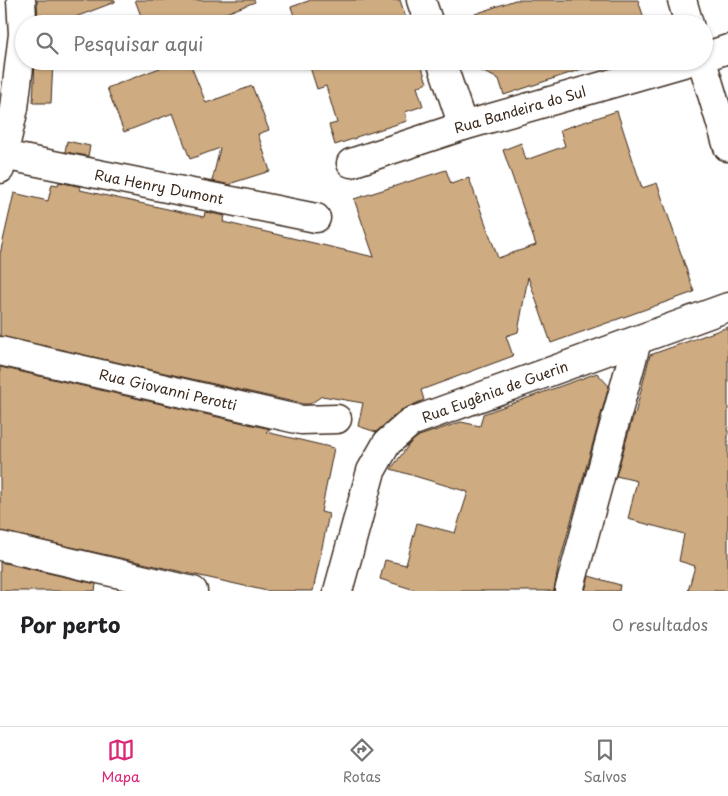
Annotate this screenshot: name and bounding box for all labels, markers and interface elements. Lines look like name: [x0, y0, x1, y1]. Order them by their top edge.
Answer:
search box: [15, 15, 713, 70]
icon: search: [33, 29, 61, 57]
text: Pesquisar aqui: [73, 29, 203, 57]
street label: Rua Bandeira do Sul: [452, 81, 588, 138]
street label: Rua Henry Dumont: [93, 164, 226, 209]
street label: Rua Eugênia de Guerin: [419, 355, 571, 428]
street label: Rua Giovanni Perotti: [97, 363, 239, 416]
text: Por perto: [20, 608, 120, 640]
text: 0 resultados: [612, 612, 708, 636]
tab: Mapa: [101, 736, 140, 787]
tab: Rotas: [343, 736, 381, 787]
tab: Salvos: [583, 736, 627, 787]

